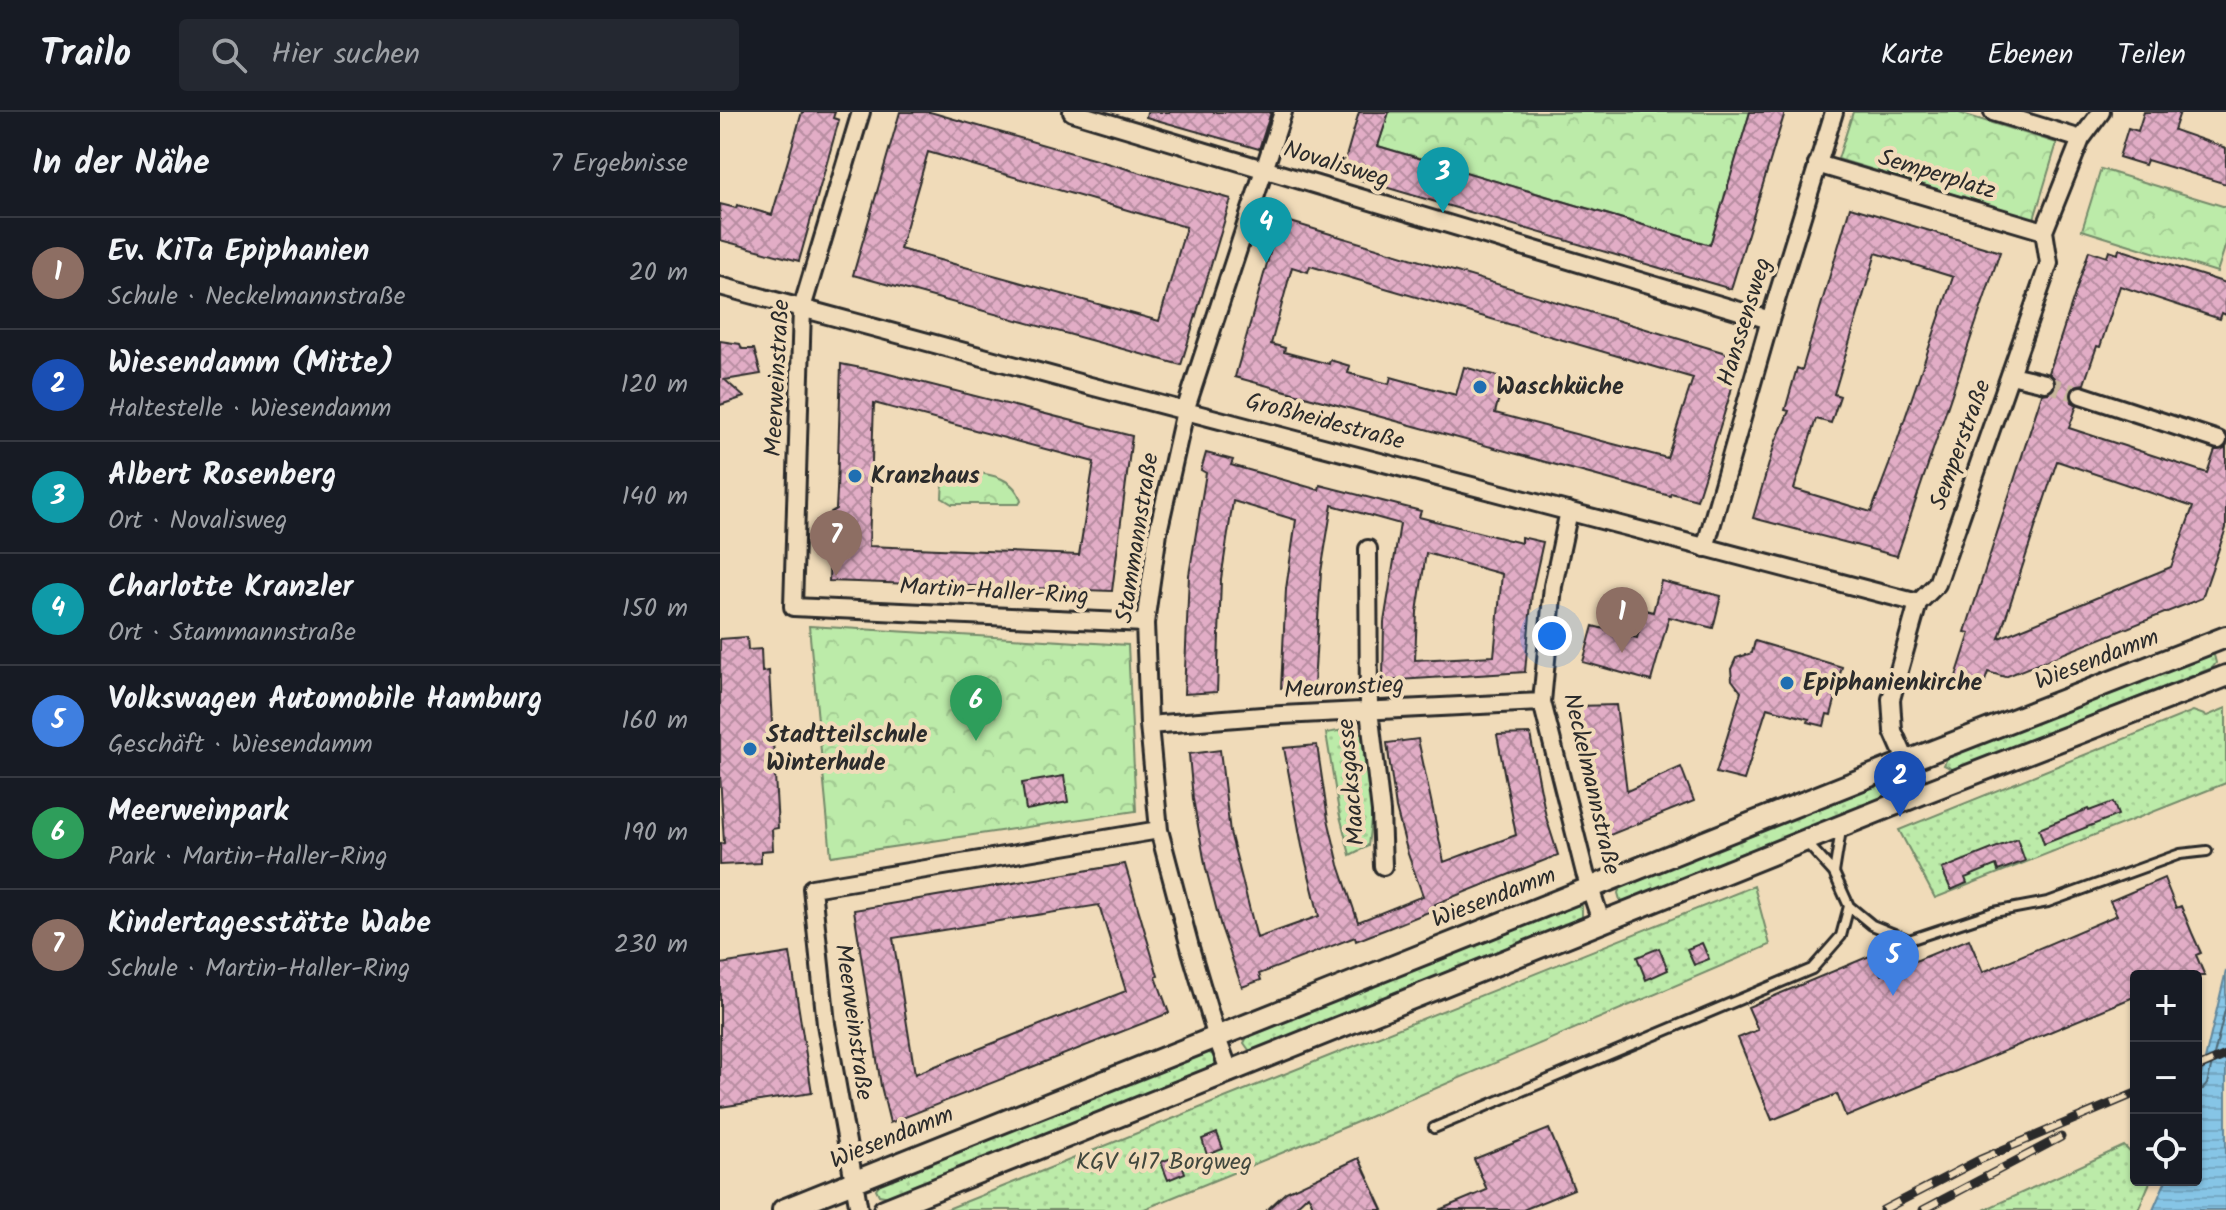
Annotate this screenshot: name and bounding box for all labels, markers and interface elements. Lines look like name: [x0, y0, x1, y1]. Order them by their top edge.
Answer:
search box: [179, 19, 739, 91]
text: Trailo: [40, 25, 131, 85]
text: Hier suchen: [271, 31, 420, 79]
icon: search: [207, 33, 251, 77]
text: Karte: [1881, 33, 1943, 78]
text: Ebenen: [1987, 33, 2073, 78]
text: Teilen: [2117, 33, 2186, 78]
street label: Novalisweg: [1278, 130, 1394, 200]
text: In der Nähe: [32, 137, 210, 191]
street label: Semperplatz: [1873, 139, 2001, 211]
text: 7 Ergebnisse: [550, 143, 688, 185]
pin: 3: [1417, 147, 1469, 213]
pin: 4: [1240, 197, 1292, 263]
text: Ev. KiTa Epiphanien: [108, 228, 369, 276]
text: 1: [54, 252, 62, 294]
text: 20 m: [629, 252, 688, 294]
street label: Hanssensweg: [1707, 253, 1783, 391]
text: Schule · Neckelmannstraße: [108, 276, 406, 318]
street label: Meerweinstraße: [754, 298, 802, 458]
text: Wiesendamm (Mitte): [108, 340, 394, 388]
text: 2: [50, 364, 66, 406]
text: 120 m: [621, 364, 688, 406]
place label: Waschküche: [1496, 368, 1624, 407]
street label: Semperstraße: [1919, 374, 2003, 516]
marker: Waschküche: [1471, 378, 1489, 396]
street label: Großheidestraße: [1241, 382, 1409, 462]
text: Haltestelle · Wiesendamm: [108, 388, 391, 430]
street label: Stammannstraße: [1105, 450, 1171, 626]
text: Albert Rosenberg: [108, 452, 336, 500]
place label: Kranzhaus: [871, 457, 980, 496]
marker: Kranzhaus: [846, 467, 864, 485]
text: 3: [51, 476, 65, 518]
text: 140 m: [621, 476, 688, 518]
text: Ort · Novalisweg: [108, 500, 287, 542]
pin: 7: [810, 510, 862, 576]
text: Charlotte Kranzler: [108, 564, 353, 612]
street label: Martin-Haller-Ring: [898, 568, 1090, 616]
pin: 1: [1596, 587, 1648, 653]
text: 4: [51, 588, 65, 630]
text: 150 m: [622, 588, 688, 630]
text: Ort · Stammannstraße: [108, 612, 356, 654]
your location: [1532, 616, 1572, 656]
street label: Wiesendamm: [2029, 618, 2165, 702]
place label: Epiphanienkirche: [1803, 664, 1983, 703]
street label: Meuronstieg: [1283, 665, 1405, 711]
marker: Epiphanienkirche: [1778, 674, 1796, 692]
pin: 6: [950, 675, 1002, 741]
text: Volkswagen Automobile Hamburg: [108, 676, 542, 724]
street label: Neckelmannstraße: [1551, 689, 1631, 879]
text: 5: [51, 700, 65, 742]
text: 160 m: [621, 700, 688, 742]
place label: Stadtteilschule Winterhude: [766, 716, 928, 783]
street label: Maacksgasse: [1327, 717, 1377, 847]
text: Geschäft · Wiesendamm: [108, 724, 373, 766]
marker: Stadtteilschule Winterhude: [741, 740, 759, 758]
pin: 2: [1874, 751, 1926, 817]
text: Meerweinpark: [108, 788, 288, 836]
text: 6: [51, 812, 65, 854]
text: 190 m: [623, 812, 688, 854]
text: Park · Martin-Haller-Ring: [108, 836, 388, 878]
street label: Wiesendamm: [1426, 856, 1562, 940]
text: Kindertagesstätte Wabe: [108, 900, 431, 948]
text: 7: [52, 924, 64, 966]
text: 230 m: [614, 924, 688, 966]
pin: 5: [1867, 930, 1919, 996]
street label: Meerweinstraße: [823, 941, 883, 1103]
text: Schule · Martin-Haller-Ring: [108, 948, 410, 990]
map controls: [2130, 970, 2202, 1186]
button: +: [2130, 970, 2202, 1042]
button: −: [2130, 1042, 2202, 1114]
street label: Wiesendamm: [824, 1095, 960, 1181]
button: locate: [2130, 1114, 2202, 1186]
park label: KGV 417 Borgweg: [1076, 1143, 1252, 1182]

